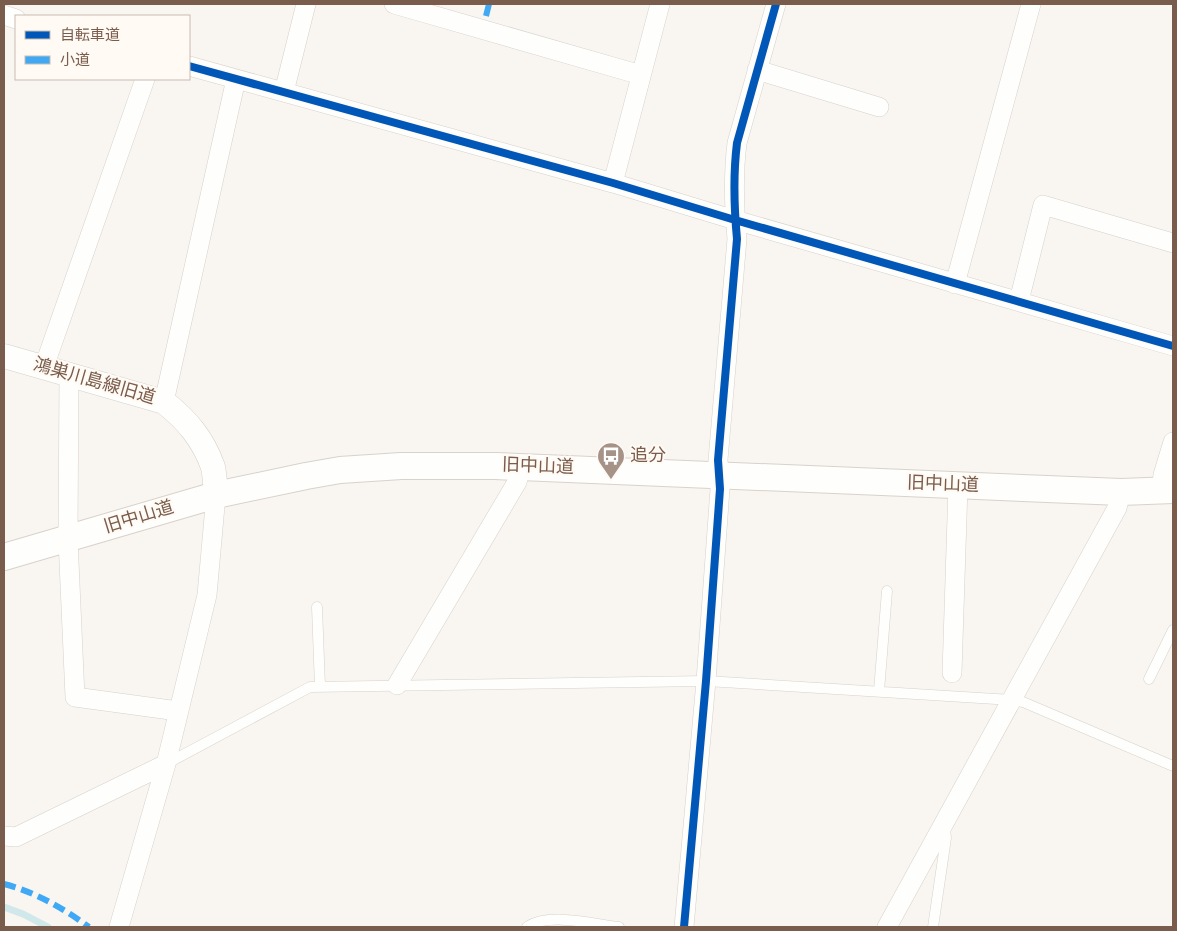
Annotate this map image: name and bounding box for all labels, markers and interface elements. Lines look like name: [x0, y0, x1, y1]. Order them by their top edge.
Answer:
legend: [15, 15, 190, 80]
text: 自転車道: [60, 27, 120, 46]
text: 小道: [60, 52, 90, 71]
street label: 鴻巣川島線旧道: [30, 354, 158, 410]
bus stop icon: 追分: [596, 441, 626, 480]
place label: 追分: [630, 445, 666, 468]
street label: 旧中山道: [502, 454, 574, 480]
street label: 旧中山道: [907, 472, 979, 498]
street label: 旧中山道: [101, 496, 177, 540]

